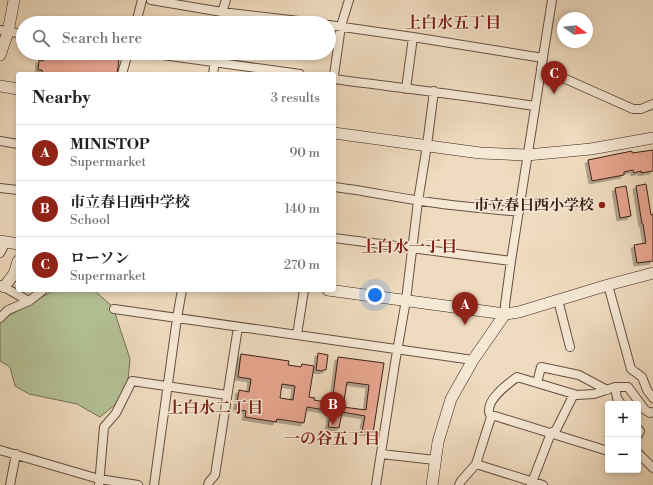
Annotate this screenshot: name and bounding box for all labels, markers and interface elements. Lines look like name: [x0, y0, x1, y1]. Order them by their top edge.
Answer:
north arrow: [557, 12, 593, 48]
district label: 上白水五丁目: [405, 13, 501, 33]
search box: [16, 16, 336, 60]
icon: search: [30, 27, 52, 49]
text: Search here: [62, 29, 142, 48]
pin: C: [541, 61, 567, 94]
text: Nearby: [32, 87, 91, 109]
text: 3 results: [271, 90, 320, 106]
text: MINISTOP: [70, 135, 150, 154]
text: A: [40, 145, 50, 161]
text: 90 m: [289, 145, 320, 161]
text: Supermarket: [70, 154, 146, 170]
text: 市立春日西中学校: [70, 193, 190, 212]
place label: 市立春日西小学校: [474, 196, 594, 215]
marker: 市立春日西小学校: [597, 200, 607, 210]
text: B: [40, 201, 50, 217]
text: 140 m: [284, 201, 320, 217]
text: School: [70, 212, 110, 228]
district label: 上白水一丁目: [361, 237, 457, 257]
text: ローソン: [70, 249, 129, 268]
text: C: [40, 257, 50, 273]
text: 270 m: [284, 257, 320, 273]
text: Supermarket: [70, 268, 146, 284]
your location: [365, 285, 385, 305]
pin: A: [452, 292, 478, 325]
pin: B: [320, 392, 346, 425]
district label: 上白水二丁目: [167, 398, 263, 418]
map controls: [605, 401, 641, 473]
button: +: [605, 401, 641, 437]
district label: 一の谷五丁目: [284, 429, 380, 449]
button: −: [605, 437, 641, 473]

